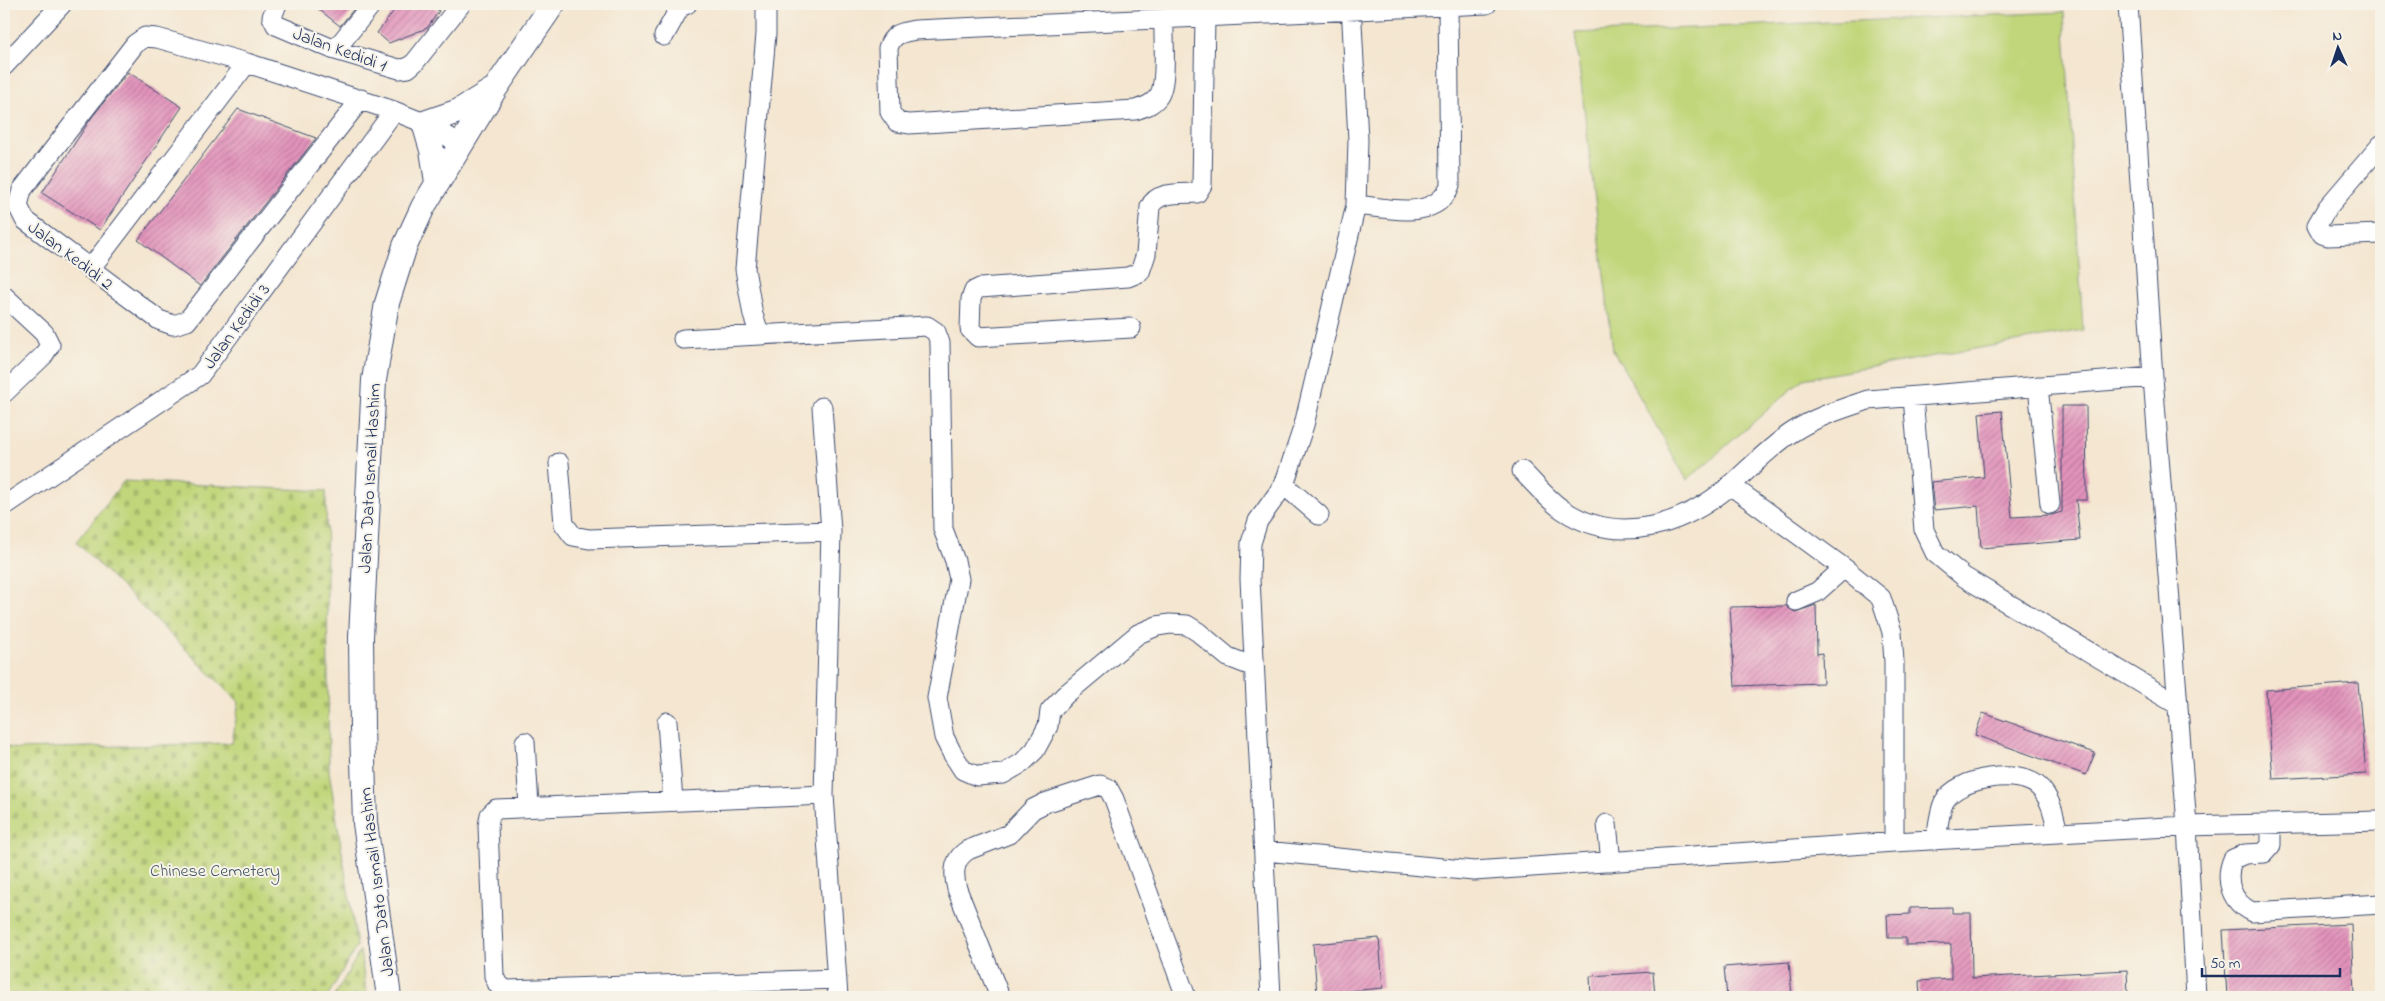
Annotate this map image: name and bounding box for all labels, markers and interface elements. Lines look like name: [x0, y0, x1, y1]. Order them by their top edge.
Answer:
street label: Jalan Kedidi 1: [289, 22, 390, 80]
north arrow: [2312, 22, 2362, 72]
text: N: [2332, 26, 2343, 47]
street label: Jalan Kedidi 2: [21, 216, 118, 298]
street label: Jalan Kedidi 3: [198, 279, 278, 375]
street label: Jalan Dato Ismail Hashim: [353, 382, 389, 574]
street label: Jalan Dato Ismail Hashim: [353, 786, 402, 978]
park label: Chinese Cemetery: [150, 859, 280, 885]
scale bar: [2202, 946, 2340, 978]
text: 50 m: [2210, 953, 2241, 975]

